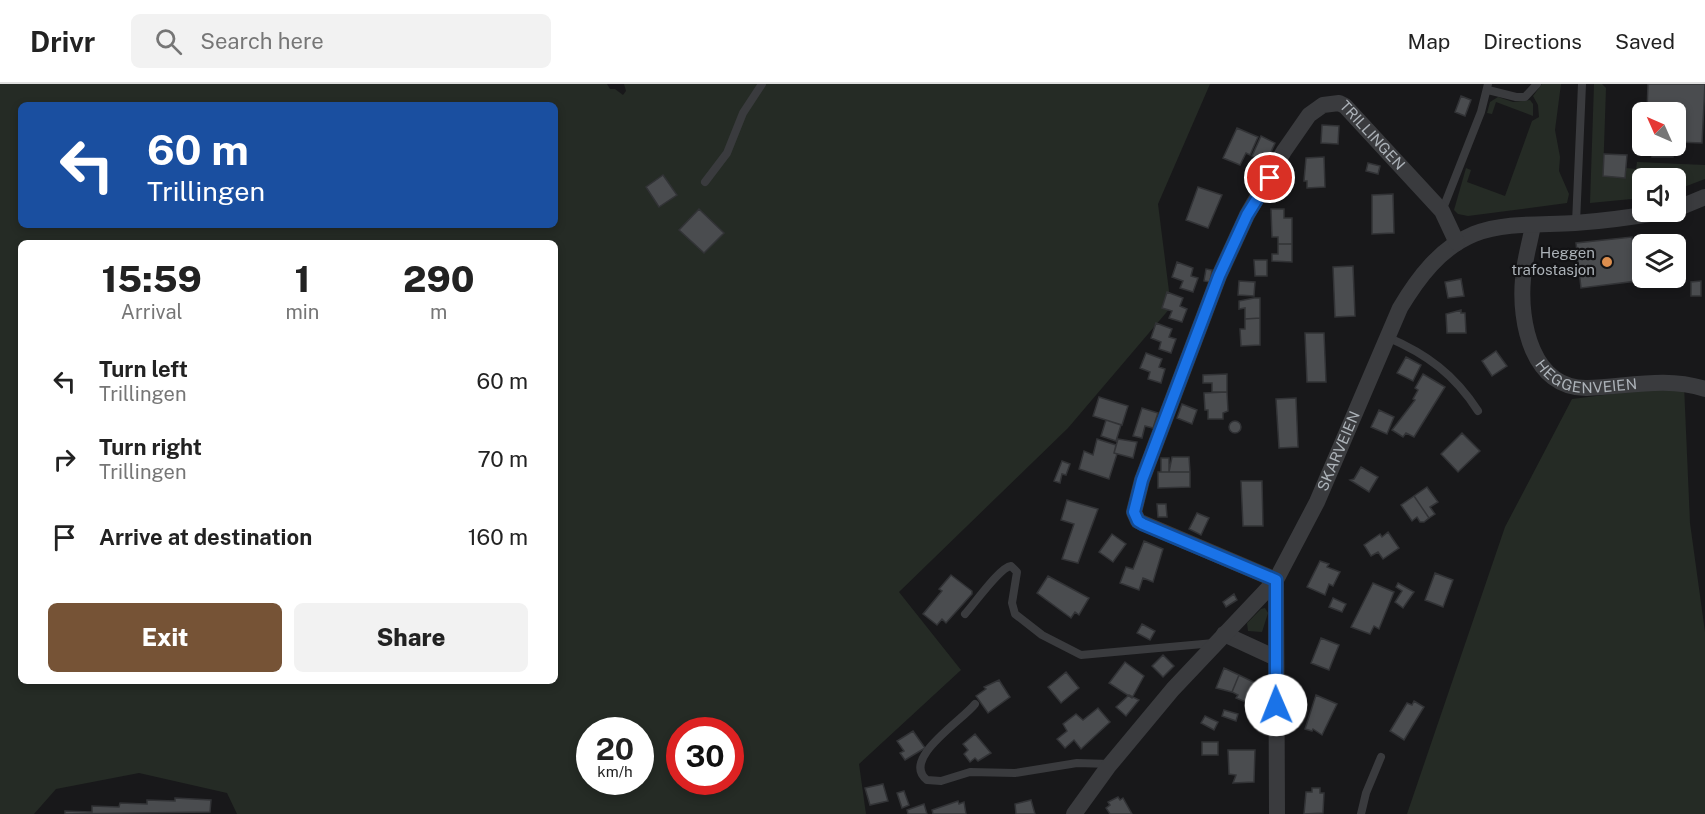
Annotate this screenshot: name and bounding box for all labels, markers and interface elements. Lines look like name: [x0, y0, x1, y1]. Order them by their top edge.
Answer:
search box: [131, 14, 551, 68]
text: Drivr: [30, 25, 95, 58]
icon: search: [152, 25, 185, 58]
text: Search here: [200, 28, 324, 54]
text: Map: [1408, 29, 1450, 54]
text: Directions: [1483, 29, 1582, 54]
text: Saved: [1615, 29, 1675, 54]
street label: TRILLINGEN: [1337, 97, 1409, 173]
north arrow: [1632, 102, 1686, 156]
map controls: [1632, 102, 1686, 288]
text: 60 m: [147, 125, 249, 174]
icon: left: [48, 126, 126, 204]
pin: [1244, 152, 1295, 203]
icon: arrive: [1253, 161, 1286, 194]
button: sound: [1632, 168, 1686, 222]
text: Trillingen: [147, 175, 265, 207]
button: layers: [1632, 234, 1686, 288]
place label: Heggen trafostasjon: [1511, 244, 1595, 278]
marker: Heggen trafostasjon: [1600, 255, 1614, 269]
text: 15:59: [102, 258, 202, 300]
text: 1: [294, 258, 310, 300]
text: 290: [403, 258, 474, 300]
text: Arrival: [121, 300, 183, 324]
text: min: [285, 300, 319, 324]
text: m: [430, 300, 447, 324]
text: Turn left: [99, 356, 188, 382]
street label: HEGGENVEIEN: [1532, 356, 1638, 396]
icon: left: [48, 365, 81, 398]
text: 60 m: [477, 368, 528, 394]
text: Trillingen: [99, 382, 186, 406]
street label: SKARVEIEN: [1314, 408, 1363, 493]
text: Turn right: [99, 434, 202, 460]
icon: right: [48, 443, 81, 476]
text: 70 m: [477, 446, 528, 472]
text: Trillingen: [99, 460, 186, 484]
icon: arrive: [48, 521, 81, 554]
text: Arrive at destination: [99, 524, 312, 550]
text: 160 m: [468, 524, 528, 550]
button: Exit: [48, 603, 282, 672]
button: Share: [294, 603, 528, 672]
position arrow: [1244, 673, 1308, 737]
speed limit sign: 30: [666, 717, 744, 795]
text: 20: [596, 731, 634, 767]
text: km/h: [597, 763, 633, 780]

